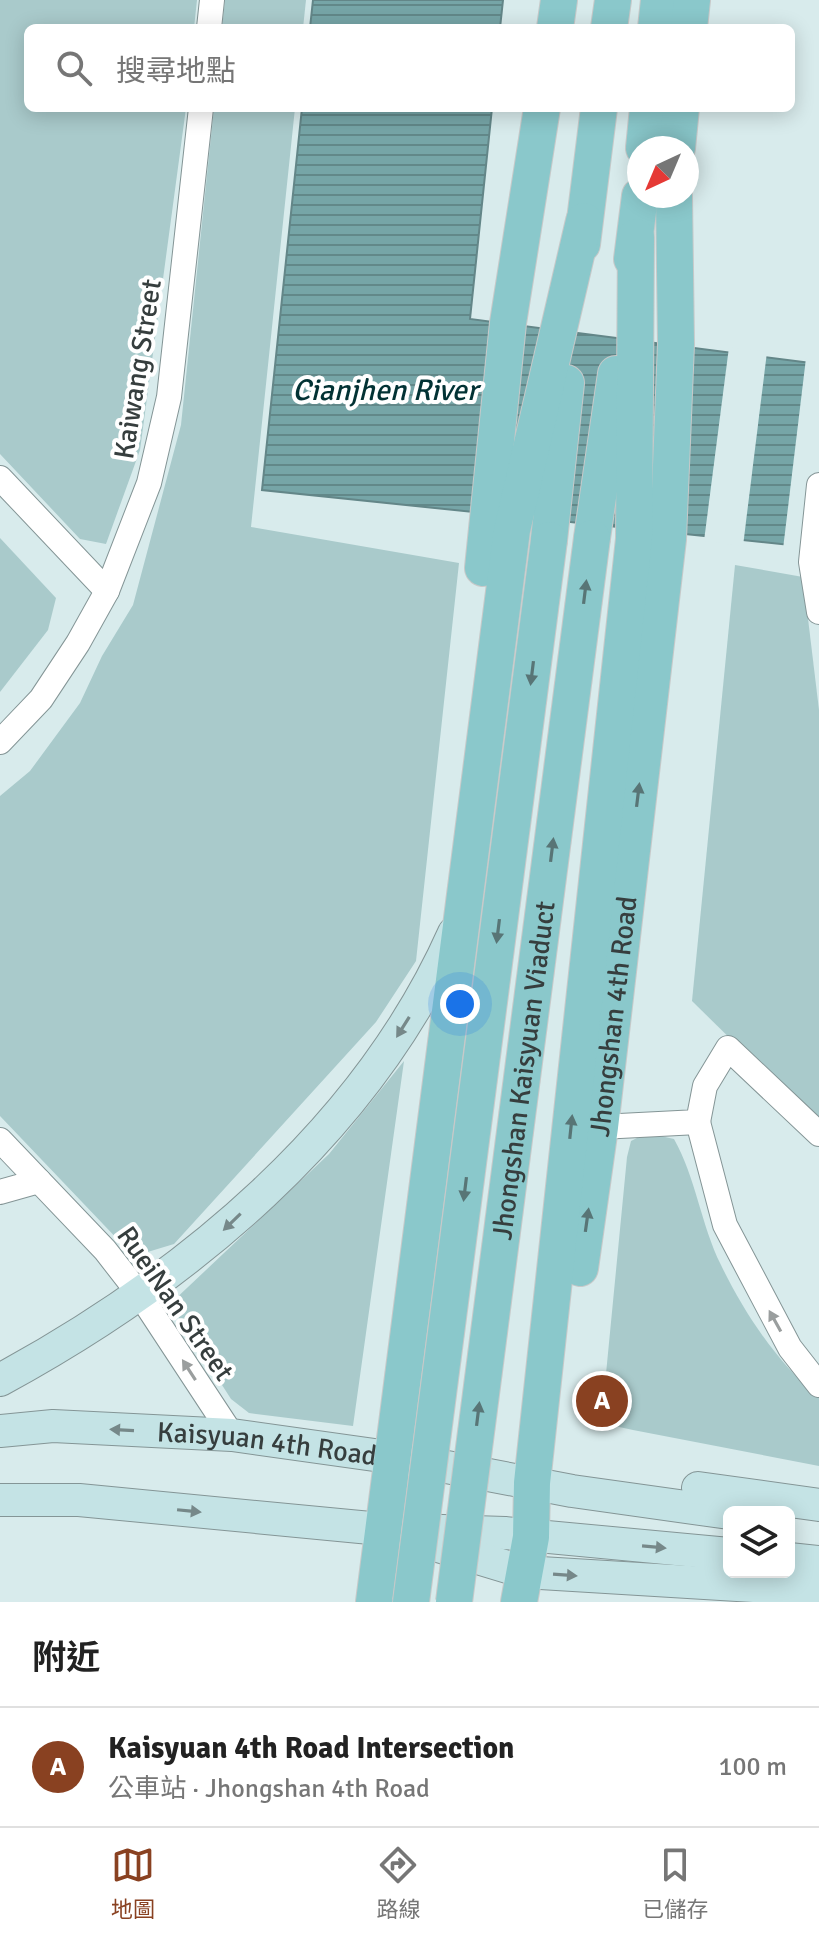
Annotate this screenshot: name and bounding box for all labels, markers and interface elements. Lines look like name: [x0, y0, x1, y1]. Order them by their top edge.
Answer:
search box: [24, 24, 795, 112]
icon: search: [52, 46, 96, 90]
text: 搜尋地點: [116, 53, 236, 90]
north arrow: [627, 136, 699, 208]
street label: Kaiwang Street: [107, 277, 169, 461]
water label: Cianjhen River: [292, 372, 482, 409]
one-way arrow: [579, 580, 592, 605]
one-way arrow: [525, 661, 538, 686]
one-way arrow: [632, 782, 645, 807]
one-way arrow: [545, 837, 558, 862]
street label: Jhongshan 4th Road: [583, 894, 645, 1139]
street label: Jhongshan Kaisyuan Viaduct: [485, 899, 563, 1242]
one-way arrow: [491, 919, 504, 944]
your location: [440, 984, 480, 1024]
one-way arrow: [395, 1016, 410, 1037]
one-way arrow: [565, 1114, 578, 1139]
one-way arrow: [458, 1177, 471, 1202]
one-way arrow: [581, 1207, 594, 1232]
one-way arrow: [223, 1213, 242, 1231]
street label: RueiNan Street: [109, 1220, 241, 1387]
one-way arrow: [768, 1310, 782, 1332]
one-way arrow: [183, 1359, 197, 1381]
pin: A: [576, 1371, 628, 1431]
one-way arrow: [472, 1401, 485, 1426]
street label: Kaisyuan 4th Road: [156, 1415, 379, 1473]
one-way arrow: [109, 1423, 134, 1436]
one-way arrow: [177, 1505, 202, 1518]
map controls: [723, 1506, 795, 1578]
button: layers: [723, 1506, 795, 1578]
one-way arrow: [642, 1541, 667, 1554]
one-way arrow: [553, 1569, 578, 1582]
text: 附近: [32, 1637, 100, 1679]
text: Kaisyuan 4th Road Intersection: [108, 1730, 515, 1767]
text: A: [50, 1751, 66, 1783]
text: 100 m: [718, 1751, 787, 1783]
text: 公車站 · Jhongshan 4th Road: [108, 1773, 430, 1805]
tab: 地圖: [111, 1843, 155, 1923]
tab: 路線: [376, 1843, 420, 1923]
tab: 已儲存: [642, 1843, 708, 1923]

